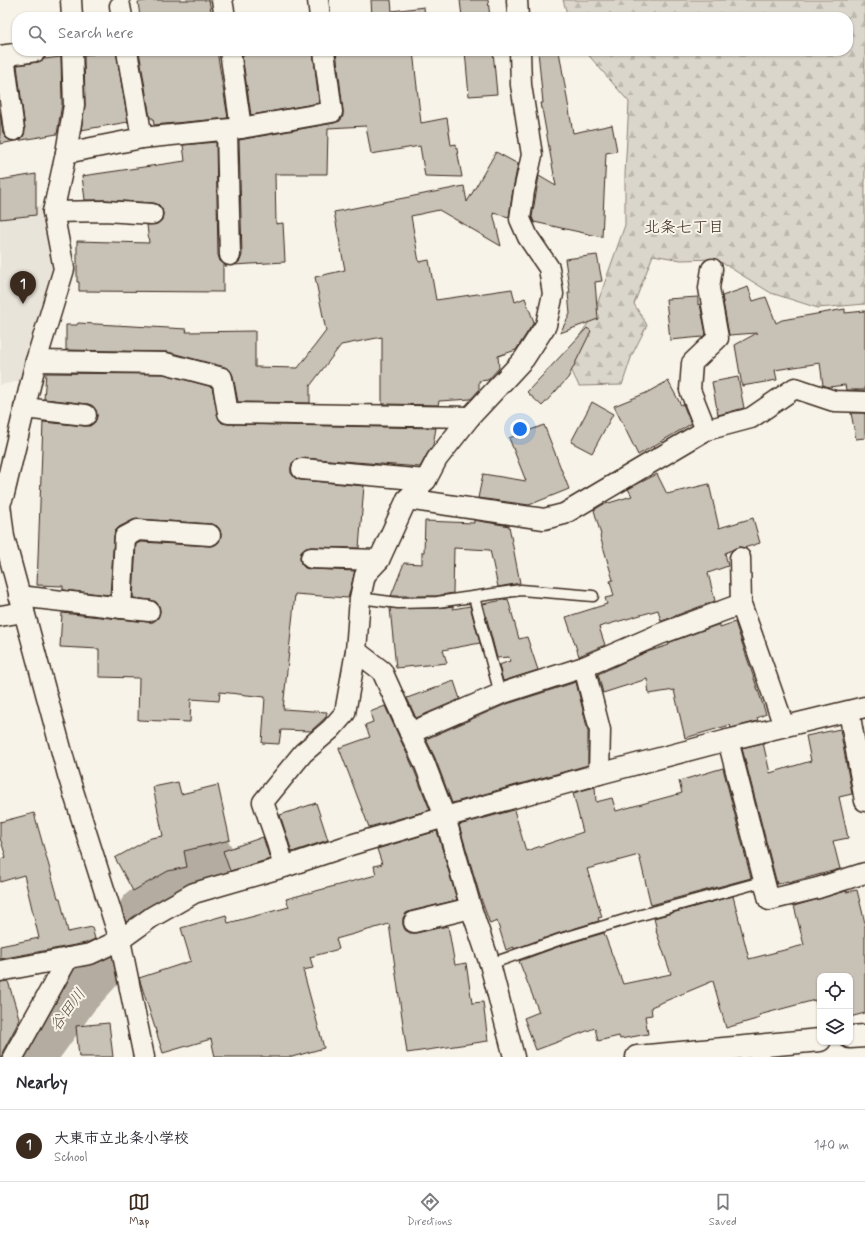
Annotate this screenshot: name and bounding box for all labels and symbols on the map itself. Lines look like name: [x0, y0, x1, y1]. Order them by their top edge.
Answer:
district label: 北条七丁目: [644, 217, 724, 238]
pin: 1: [10, 271, 36, 304]
your location: [510, 419, 530, 439]
water label: 谷田川: [45, 985, 91, 1035]

